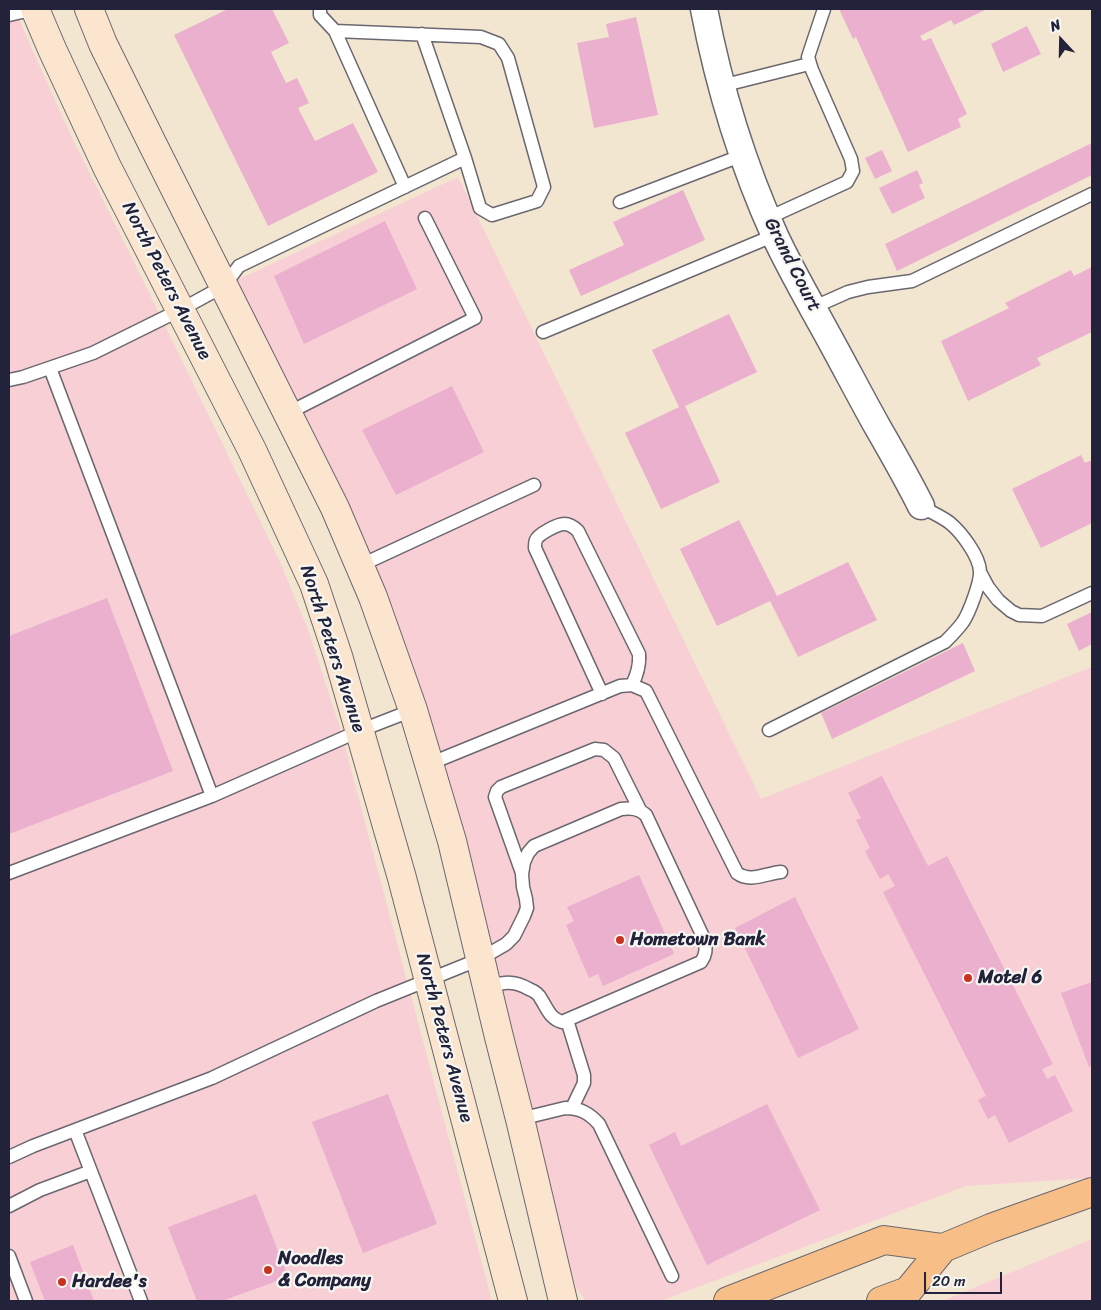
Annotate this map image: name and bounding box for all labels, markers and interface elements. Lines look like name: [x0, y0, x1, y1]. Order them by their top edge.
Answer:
text: N: [1046, 12, 1064, 39]
north arrow: [1036, 15, 1086, 65]
street label: North Peters Avenue: [116, 198, 216, 364]
street label: Grand Court: [759, 214, 825, 316]
street label: North Peters Avenue: [294, 563, 370, 735]
place label: Hometown Bank: [630, 929, 765, 951]
marker: Hometown Bank: [614, 934, 626, 946]
street label: North Peters Avenue: [410, 951, 478, 1125]
place label: Motel 6: [978, 967, 1042, 989]
marker: Motel 6: [962, 972, 974, 984]
place label: Noodles & Company: [278, 1248, 371, 1292]
scale bar: [926, 1262, 1004, 1294]
marker: Noodles & Company: [262, 1264, 274, 1276]
text: 20 m: [932, 1268, 966, 1294]
place label: Hardee's: [72, 1271, 147, 1293]
marker: Hardee's: [56, 1276, 68, 1288]

